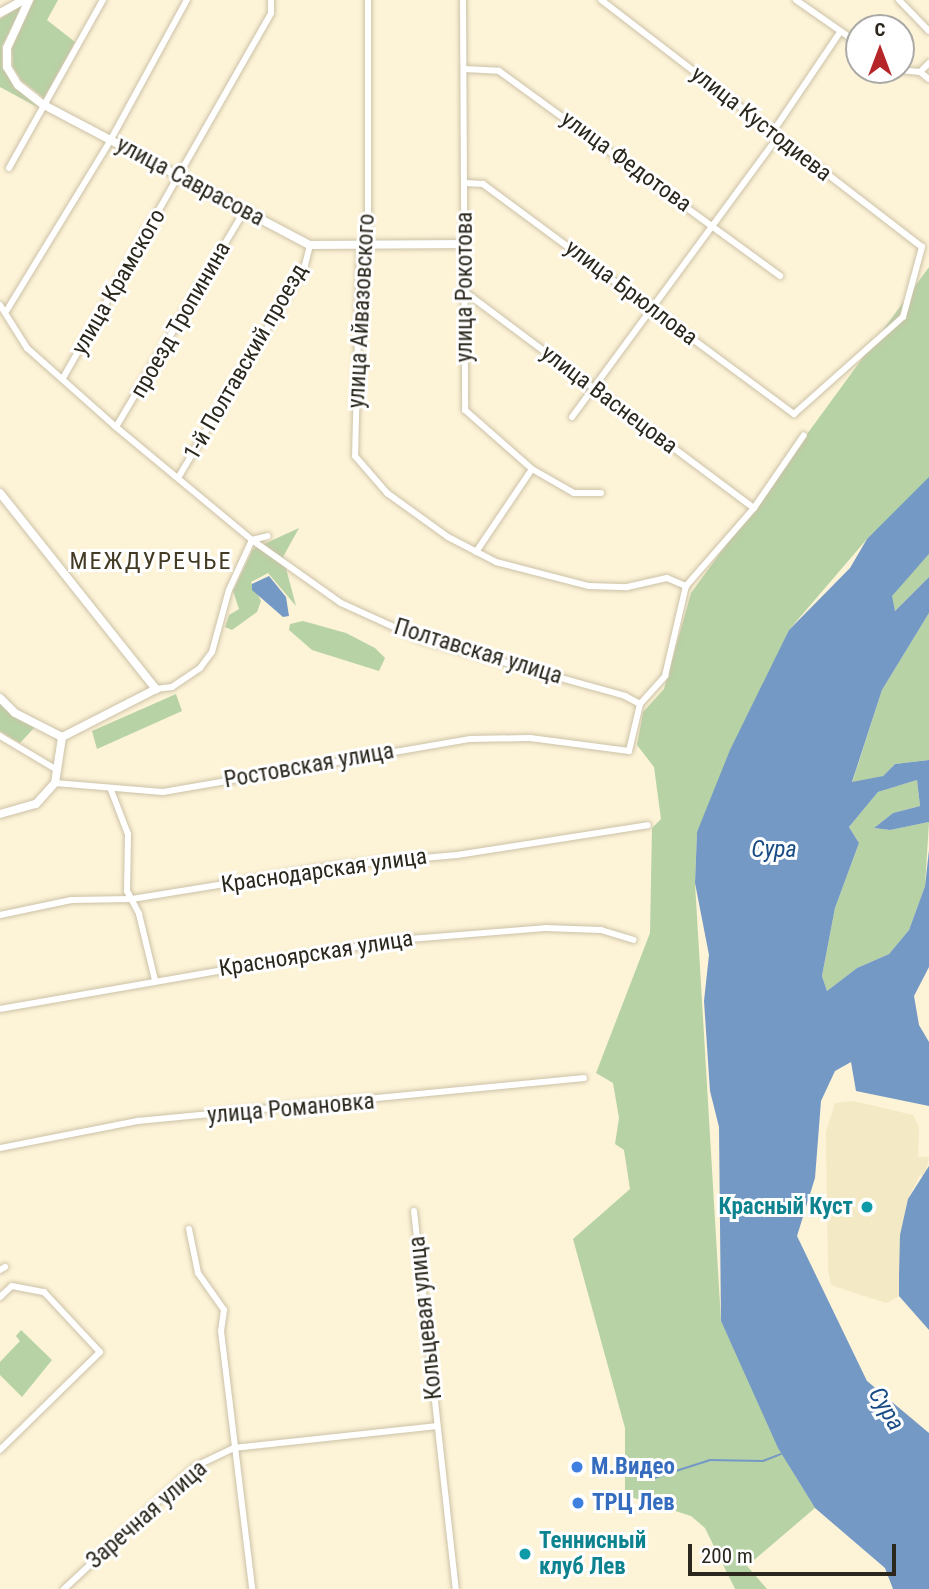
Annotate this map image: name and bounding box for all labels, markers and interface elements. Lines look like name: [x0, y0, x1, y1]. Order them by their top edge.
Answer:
north arrow: [845, 14, 915, 84]
text: С: [875, 18, 885, 41]
street label: улица Кустодиева: [685, 61, 837, 187]
street label: улица Федотова: [555, 105, 697, 219]
street label: улица Саврасова: [111, 131, 269, 233]
street label: улица Крамского: [66, 204, 172, 360]
street label: улица Рокотова: [451, 212, 479, 362]
street label: улица Айвазовского: [343, 213, 381, 409]
street label: улица Брюллова: [559, 234, 703, 352]
street label: проезд Тропинина: [125, 237, 237, 403]
street label: 1-й Полтавский проезд: [179, 259, 313, 465]
street label: улица Васнецова: [535, 340, 683, 460]
district label: МЕЖДУРЕЧЬЕ: [71, 548, 231, 576]
street label: Полтавская улица: [391, 613, 565, 691]
street label: Ростовская улица: [222, 737, 396, 795]
water label: Сура: [751, 836, 797, 864]
street label: Краснодарская улица: [219, 843, 429, 899]
street label: Красноярская улица: [217, 925, 415, 983]
street label: улица Романовка: [206, 1088, 376, 1130]
place label: Красный Куст: [718, 1193, 853, 1221]
marker: Красный Куст: [859, 1199, 875, 1215]
street label: Кольцевая улица: [404, 1235, 448, 1401]
water label: Сура: [862, 1382, 910, 1436]
place label: М.Видео: [591, 1453, 675, 1481]
street label: Заречная улица: [81, 1455, 213, 1575]
marker: М.Видео: [569, 1459, 585, 1475]
place label: ТРЦ Лев: [592, 1489, 675, 1517]
marker: ТРЦ Лев: [570, 1495, 586, 1511]
place label: Теннисный клуб Лев: [539, 1527, 646, 1581]
scale bar: [691, 1530, 899, 1574]
text: 200 m: [701, 1544, 753, 1568]
marker: Теннисный клуб Лев: [517, 1546, 533, 1562]

